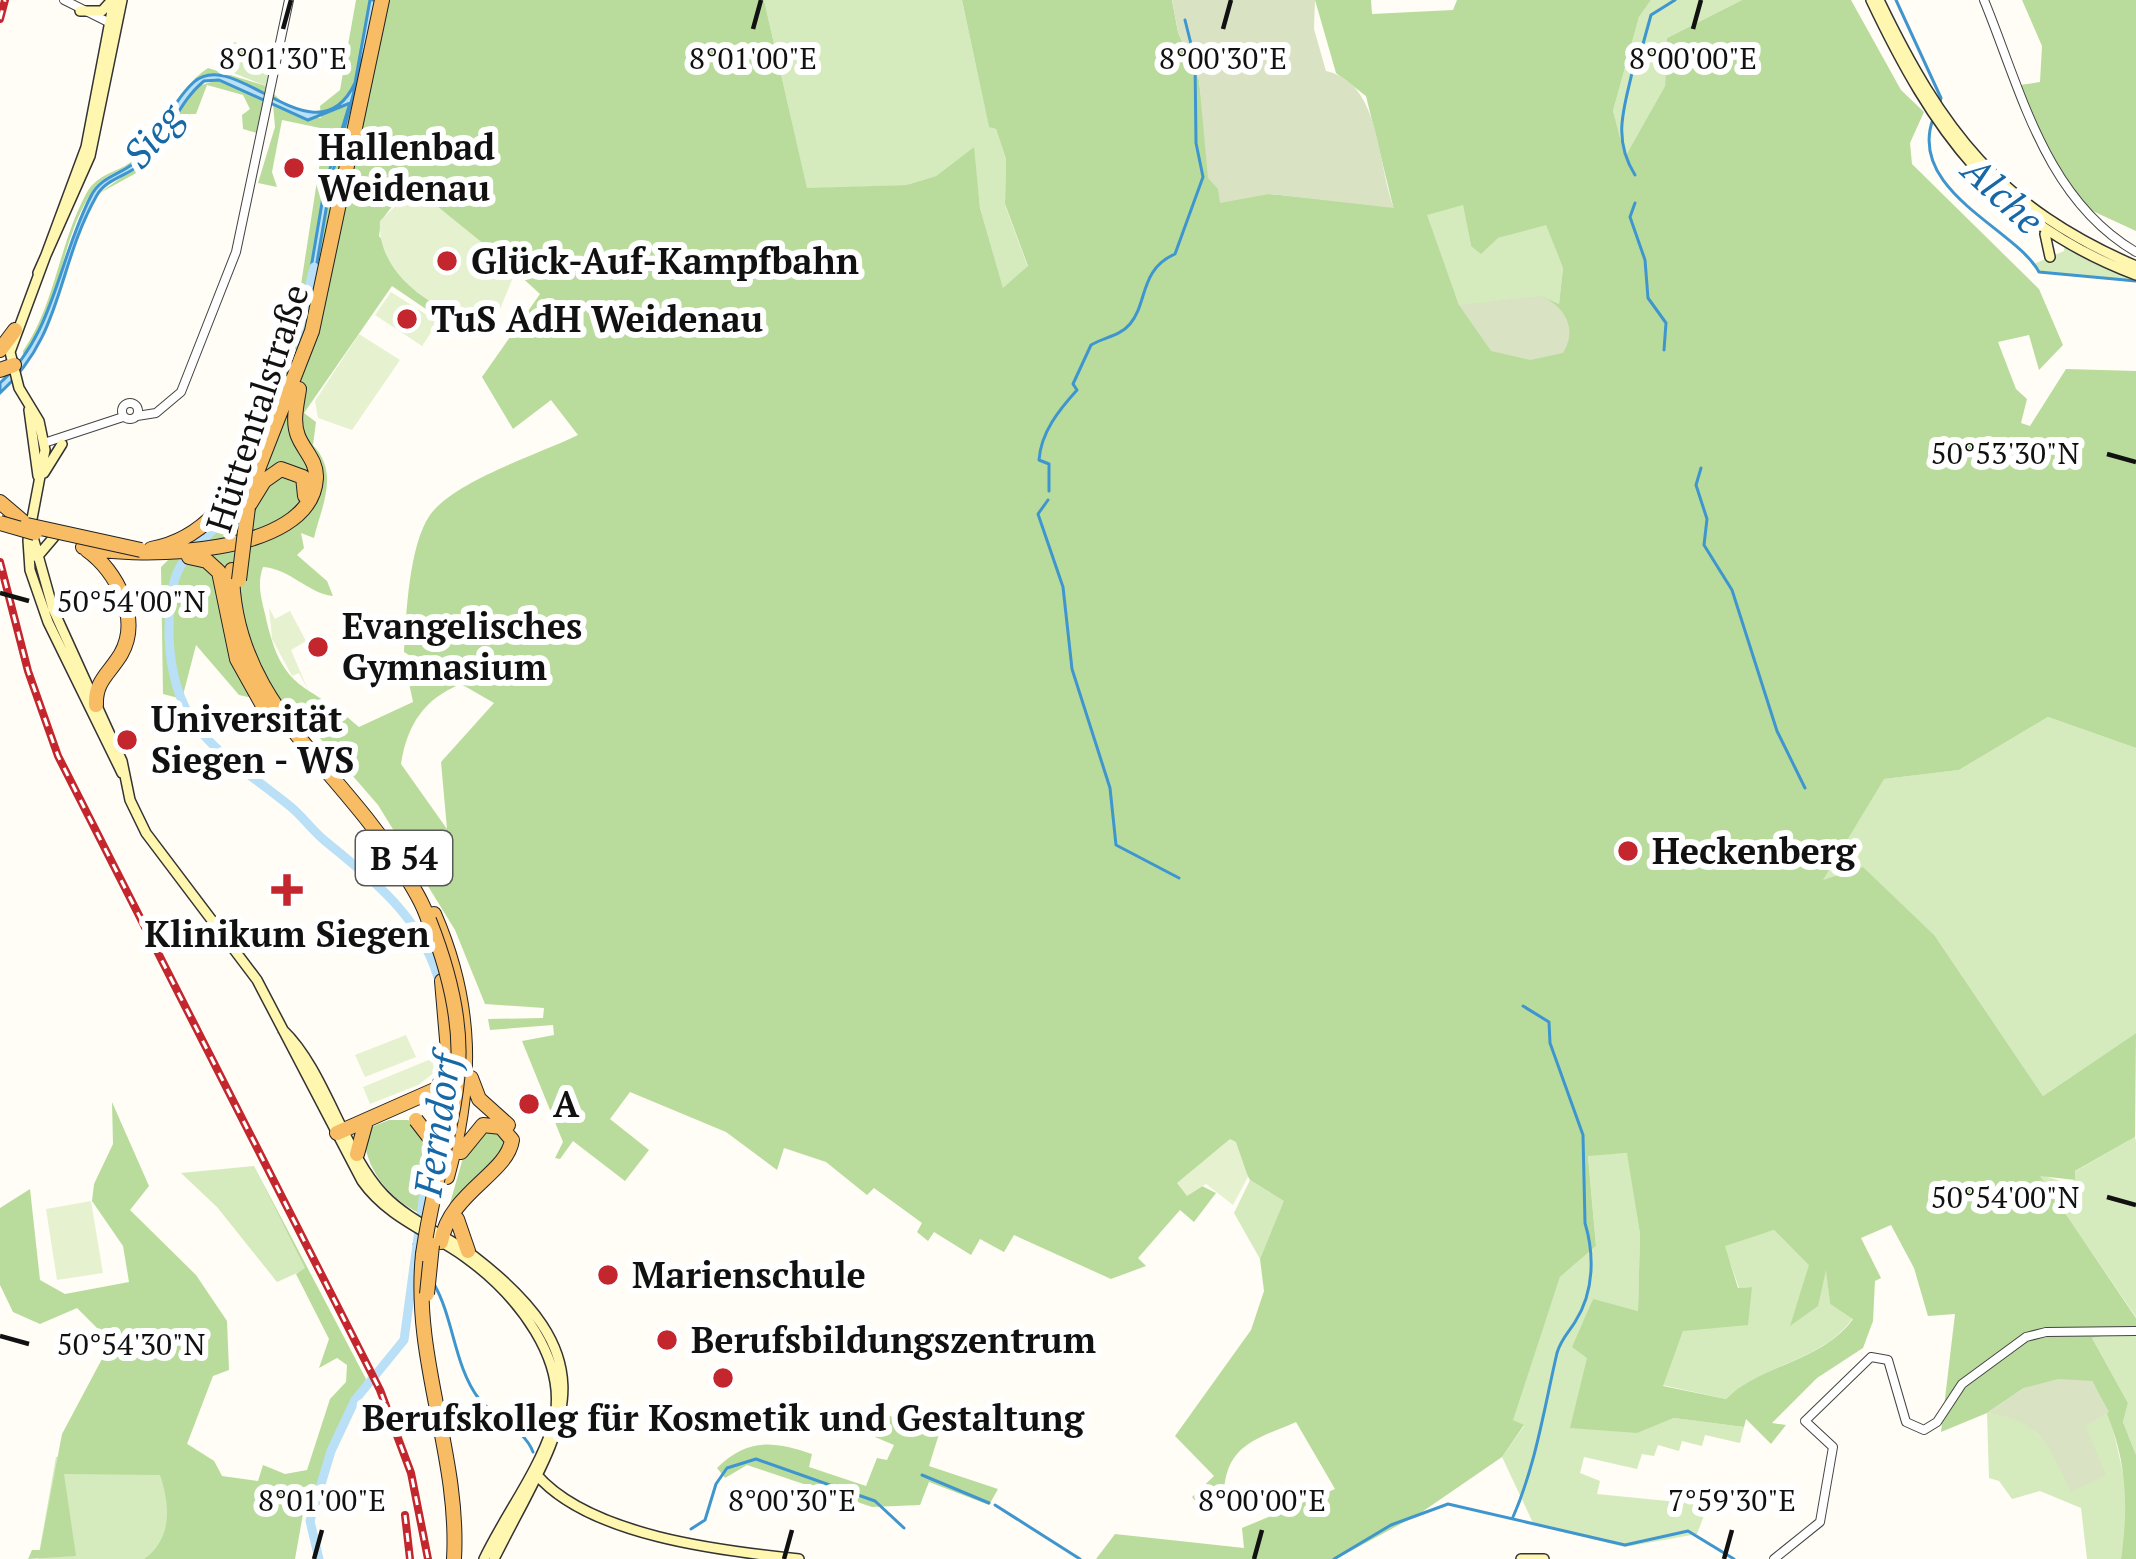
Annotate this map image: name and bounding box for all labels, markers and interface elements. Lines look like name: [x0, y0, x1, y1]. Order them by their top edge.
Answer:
text: 8°01'30"E: [219, 38, 347, 78]
text: 8°01'00"E: [689, 38, 817, 78]
text: 8°00'30"E: [1159, 38, 1287, 78]
text: 8°00'00"E: [1629, 38, 1757, 78]
water label: Sieg: [110, 91, 195, 178]
place label: Hallenbad Weidenau: [318, 123, 495, 211]
water label: Alche: [1951, 142, 2055, 245]
marker: Hallenbad Weidenau: [281, 155, 307, 181]
place label: Glück-Auf-Kampfbahn: [471, 237, 859, 284]
marker: Glück-Auf-Kampfbahn: [434, 248, 460, 274]
street label: Hüttentalstraße: [194, 278, 319, 538]
place label: TuS AdH Weidenau: [431, 295, 763, 342]
marker: TuS AdH Weidenau: [394, 306, 420, 332]
text: 50°53'30"N: [1931, 433, 2079, 473]
text: 50°54'00"N: [57, 581, 205, 621]
place label: Evangelisches Gymnasium: [342, 602, 582, 690]
marker: Evangelisches Gymnasium: [305, 634, 331, 660]
place label: Universität Siegen - WS: [151, 695, 354, 783]
marker: Universität Siegen - WS: [114, 727, 140, 753]
place label: Heckenberg: [1652, 827, 1856, 874]
road number: B 54: [356, 831, 452, 885]
marker: Heckenberg: [1615, 838, 1641, 864]
marker: Klinikum Siegen: [271, 874, 303, 906]
place label: Klinikum Siegen: [144, 910, 430, 957]
water label: Ferndorf: [400, 1044, 473, 1200]
place label: A: [553, 1080, 580, 1127]
marker: A: [516, 1091, 542, 1117]
text: 50°54'00"N: [1931, 1177, 2079, 1217]
place label: Marienschule: [632, 1251, 866, 1298]
marker: Marienschule: [595, 1262, 621, 1288]
place label: Berufsbildungszentrum: [691, 1316, 1096, 1363]
text: 50°54'30"N: [57, 1324, 205, 1364]
marker: Berufsbildungszentrum: [654, 1327, 680, 1353]
marker: Berufskolleg für Kosmetik und Gestaltung: [710, 1365, 736, 1391]
place label: Berufskolleg für Kosmetik und Gestaltung: [362, 1394, 1085, 1441]
text: 8°01'00"E: [258, 1480, 386, 1520]
text: 8°00'30"E: [728, 1480, 856, 1520]
text: 8°00'00"E: [1198, 1480, 1326, 1520]
text: 7°59'30"E: [1668, 1480, 1796, 1520]

